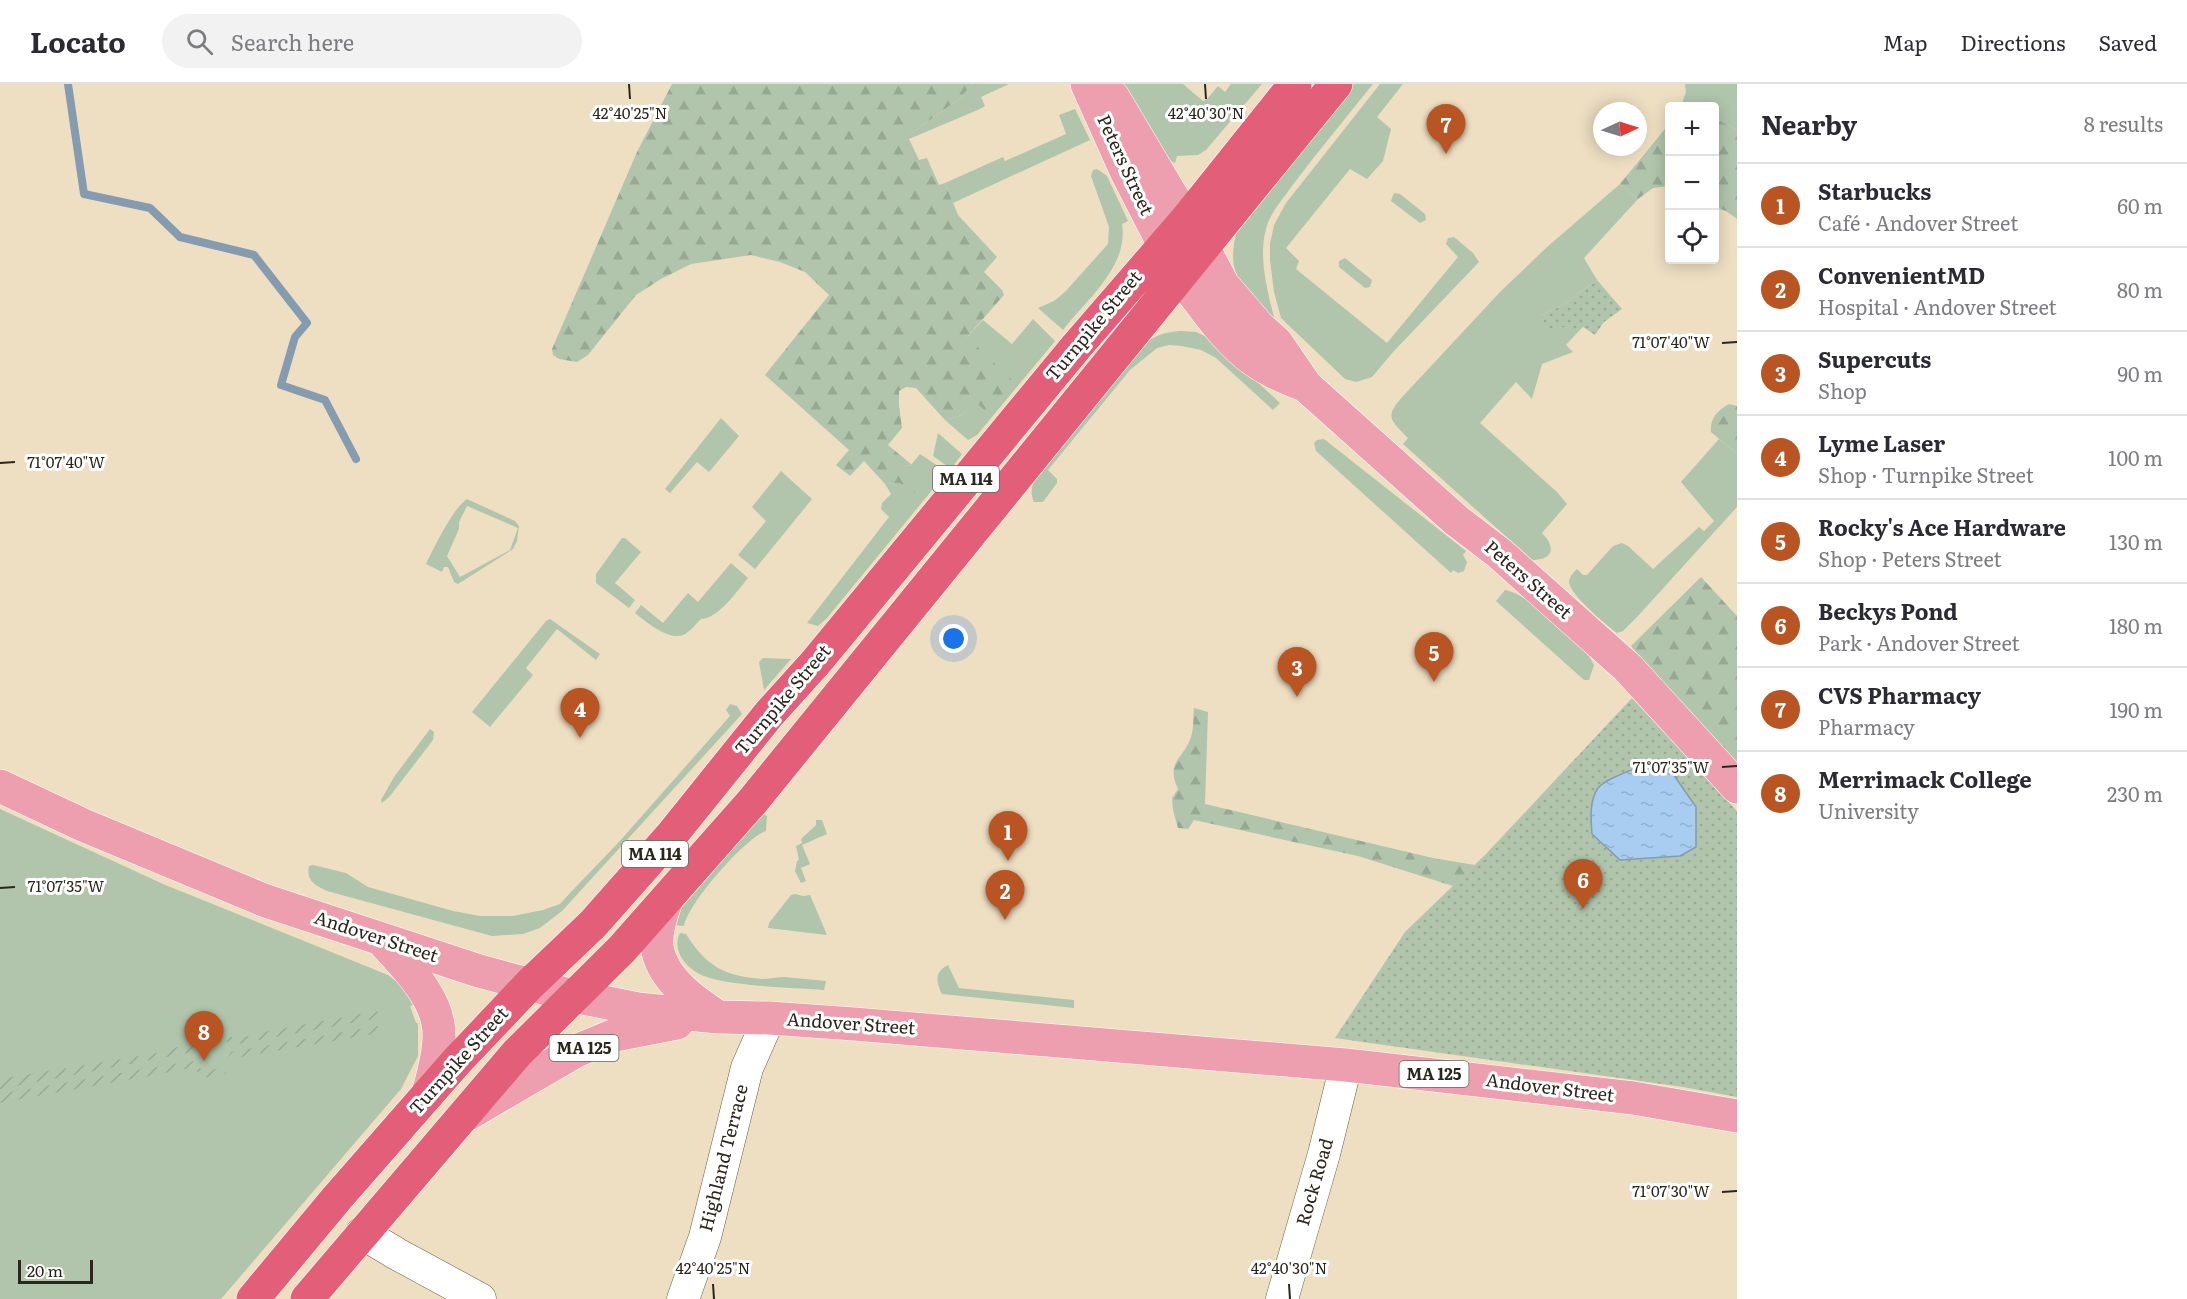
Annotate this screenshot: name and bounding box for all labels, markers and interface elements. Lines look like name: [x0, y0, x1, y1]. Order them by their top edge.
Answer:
search box: [162, 14, 582, 68]
text: Locato: [30, 20, 126, 62]
icon: search: [183, 25, 216, 58]
text: Search here: [231, 25, 354, 58]
text: Map: [1883, 26, 1928, 57]
text: Directions: [1961, 26, 2066, 57]
text: Saved: [2099, 26, 2157, 57]
text: 42°40'25"N: [593, 101, 667, 124]
text: 42°40'30"N: [1168, 101, 1244, 124]
north arrow: [1593, 102, 1647, 156]
map controls: [1665, 102, 1719, 264]
button: +: [1665, 102, 1719, 156]
pin: 7: [1426, 104, 1466, 154]
text: Nearby: [1761, 104, 1857, 143]
text: 8 results: [2084, 108, 2163, 138]
street label: Peters Street: [1091, 110, 1162, 220]
button: −: [1665, 156, 1719, 210]
text: Starbucks: [1818, 174, 1931, 207]
text: 1: [1776, 190, 1785, 220]
text: 60 m: [2117, 190, 2163, 220]
text: Café · Andover Street: [1818, 207, 2018, 237]
button: locate: [1665, 210, 1719, 264]
text: ConvenientMD: [1818, 258, 1985, 291]
street label: Turnpike Street: [1039, 263, 1148, 386]
text: 2: [1775, 274, 1786, 304]
text: 80 m: [2117, 274, 2163, 304]
text: Hospital · Andover Street: [1818, 291, 2057, 321]
text: 71°07'40"W: [1632, 330, 1710, 353]
text: Supercuts: [1818, 342, 1931, 375]
text: 3: [1775, 358, 1786, 388]
text: 90 m: [2118, 358, 2163, 388]
text: Shop: [1818, 375, 1867, 405]
text: Lyme Laser: [1818, 426, 1945, 459]
text: 4: [1774, 442, 1787, 472]
text: 100 m: [2108, 442, 2163, 472]
text: 71°07'40"W: [27, 450, 105, 473]
text: Shop · Turnpike Street: [1818, 459, 2034, 489]
road number: MA 114: [933, 466, 999, 492]
text: Rocky's Ace Hardware: [1818, 510, 2066, 543]
text: 5: [1775, 526, 1786, 556]
text: 130 m: [2109, 526, 2163, 556]
street label: Peters Street: [1479, 533, 1579, 625]
text: Shop · Peters Street: [1818, 543, 2002, 573]
text: Beckys Pond: [1818, 594, 1958, 627]
text: 6: [1775, 610, 1786, 640]
text: 180 m: [2109, 610, 2163, 640]
your location: [939, 624, 968, 653]
text: Park · Andover Street: [1818, 627, 2020, 657]
pin: 5: [1414, 632, 1454, 682]
street label: Turnpike Street: [728, 637, 837, 760]
pin: 3: [1278, 648, 1316, 697]
text: CVS Pharmacy: [1818, 678, 1981, 711]
pin: 4: [560, 688, 600, 738]
text: 7: [1775, 694, 1786, 724]
text: 190 m: [2109, 694, 2163, 724]
text: Pharmacy: [1818, 711, 1915, 741]
text: 71°07'35"W: [1633, 755, 1710, 778]
text: Merrimack College: [1818, 762, 2032, 795]
text: 8: [1775, 778, 1786, 808]
text: 230 m: [2107, 778, 2163, 808]
text: University: [1818, 795, 1919, 825]
pin: 1: [988, 812, 1028, 861]
road number: MA 114: [622, 841, 688, 867]
pin: 6: [1564, 860, 1602, 909]
pin: 2: [986, 870, 1024, 920]
text: 71°07'35"W: [28, 874, 105, 897]
street label: Andover Street: [311, 903, 443, 969]
street label: Turnpike Street: [402, 1000, 514, 1120]
street label: Andover Street: [786, 1005, 917, 1041]
pin: 8: [184, 1012, 224, 1061]
road number: MA 125: [550, 1035, 618, 1061]
road number: MA 125: [1400, 1061, 1468, 1087]
street label: Andover Street: [1485, 1065, 1616, 1108]
street label: Highland Terrace: [691, 1081, 754, 1234]
street label: Rock Road: [1288, 1135, 1339, 1229]
text: 71°07'30"W: [1632, 1179, 1710, 1202]
text: 42°40'25"N: [676, 1256, 750, 1279]
text: 42°40'30"N: [1251, 1256, 1327, 1279]
scale bar: [18, 1257, 93, 1284]
text: 20 m: [27, 1258, 63, 1282]

